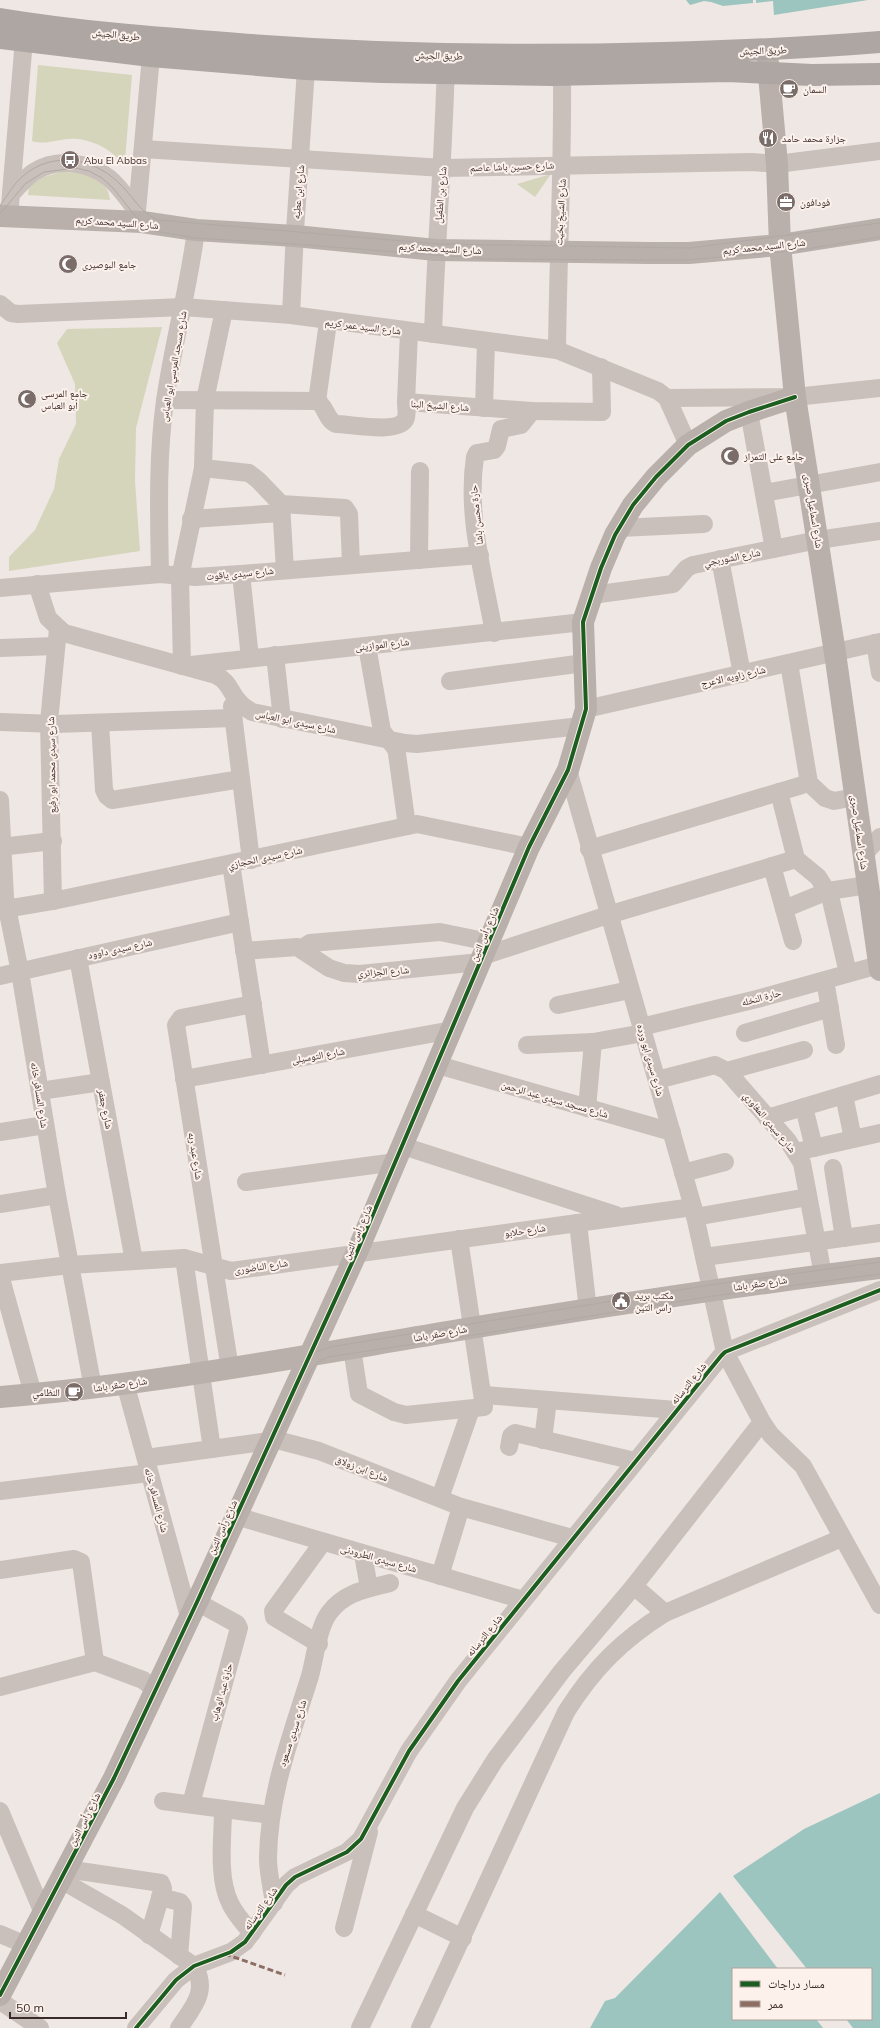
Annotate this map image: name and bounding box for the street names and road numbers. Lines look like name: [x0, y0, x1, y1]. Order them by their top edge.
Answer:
street label: طريق الجيش: [91, 26, 141, 44]
street label: طريق الجيش: [739, 43, 788, 58]
street label: طريق الجيش: [415, 48, 464, 63]
street label: شارع حسين باشا عاصم: [470, 159, 555, 175]
street label: شارع ابن عطيه: [290, 164, 307, 220]
street label: شارع بن الطفيل: [432, 166, 449, 224]
street label: شارع الشيخ بخيت: [552, 178, 569, 246]
street label: شارع السيد محمد كريم: [75, 213, 159, 233]
street label: شارع السيد محمد كريم: [722, 236, 807, 258]
street label: شارع السيد محمد كريم: [398, 240, 482, 258]
street label: شارع مسجد المرسي ابو العباس: [157, 309, 191, 423]
street label: شارع السيد عمر كريم: [324, 315, 402, 339]
street label: شارع الشيخ البنا: [410, 397, 470, 414]
street label: شارع اسماعيل صبرى: [801, 473, 826, 550]
street label: حارة محسن باشا: [467, 484, 486, 546]
street label: شارع الشوربجي: [703, 546, 762, 571]
street label: شارع سيدى ياقوت: [206, 564, 275, 583]
street label: شارع الموازينى: [354, 635, 410, 654]
street label: شارع زاويه الاعرج: [699, 663, 767, 690]
street label: شارع سيدى ابو العباس: [254, 707, 338, 736]
street label: شارع سيدى محمد ابو رفيع: [44, 716, 59, 814]
street label: شارع اسماعيل صبرى: [848, 794, 871, 871]
street label: شارع سيدى الحجازي: [227, 843, 304, 873]
street label: شارع رأس التين: [467, 905, 502, 964]
street label: شارع سيدى داوود: [87, 935, 154, 962]
street label: شارع الجزائري: [357, 963, 410, 981]
street label: حارة النخله: [740, 986, 783, 1009]
street label: شارع سيدى ابو ورده: [634, 1023, 667, 1098]
street label: شارع التوسيلى: [290, 1044, 346, 1067]
street label: شارع المسافر خانه: [28, 1061, 51, 1129]
street label: شارع مسجد سيدى عبد الرحمن: [500, 1078, 610, 1121]
street label: شارع جعفر: [95, 1087, 116, 1130]
street label: شارع سيدى المغاوري: [739, 1089, 799, 1157]
street label: شارع عبد ربه: [185, 1131, 206, 1181]
street label: شارع رأس التين: [340, 1203, 375, 1261]
street label: شارع حلابو: [504, 1221, 547, 1240]
street label: شارع الناضورى: [233, 1256, 289, 1277]
street label: شارع صقر باشا: [732, 1273, 788, 1294]
street label: شارع صقر باشا: [412, 1322, 468, 1345]
street label: شارع الترسانه: [668, 1359, 709, 1407]
street label: شارع صقر باشا: [92, 1374, 148, 1395]
street label: شارع ابن زولاق: [334, 1452, 390, 1485]
street label: شارع المسافر خانه: [142, 1466, 171, 1534]
street label: شارع رأس التين: [205, 1498, 240, 1556]
street label: شارع سيدى الطرودنى: [339, 1541, 419, 1576]
street label: شارع الترسانه: [464, 1611, 505, 1659]
street label: حارة عبد الوهاب: [208, 1661, 236, 1722]
street label: شارع سيدى مسعود: [276, 1698, 310, 1768]
street label: شارع رأس التين: [65, 1790, 104, 1848]
street label: شارع الترسانه: [240, 1884, 281, 1932]

